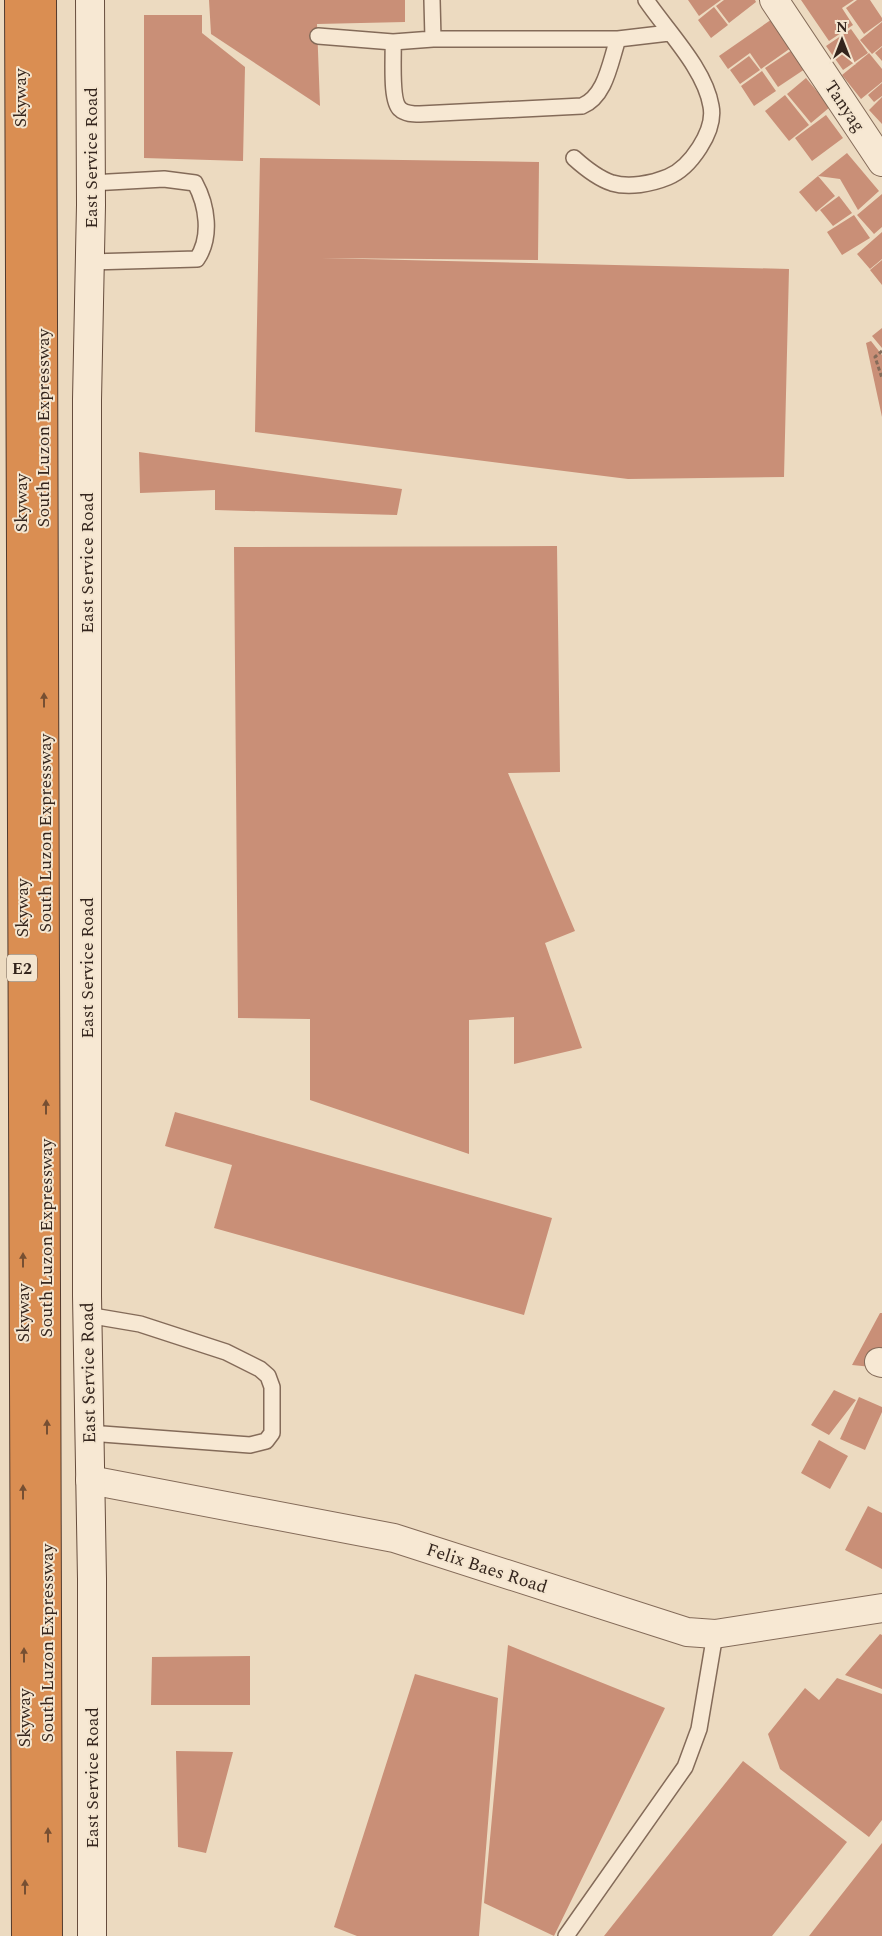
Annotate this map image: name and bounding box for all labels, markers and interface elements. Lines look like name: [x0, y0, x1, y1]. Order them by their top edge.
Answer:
north arrow: [817, 15, 867, 65]
text: N: [836, 17, 848, 38]
street label: Skyway: [7, 67, 34, 128]
street label: Tanyag: [817, 75, 872, 138]
street label: East Service Road: [78, 87, 105, 229]
street label: South Luzon Expressway: [30, 327, 57, 527]
street label: Skyway: [8, 472, 35, 533]
street label: East Service Road: [74, 492, 101, 634]
one-way arrow: [40, 692, 48, 708]
street label: South Luzon Expressway: [32, 732, 59, 932]
street label: Skyway: [9, 877, 36, 938]
street label: East Service Road: [74, 897, 101, 1039]
road number: E2: [7, 954, 37, 981]
one-way arrow: [42, 1099, 50, 1115]
street label: South Luzon Expressway: [33, 1137, 60, 1337]
one-way arrow: [19, 1252, 27, 1268]
street label: Skyway: [10, 1282, 37, 1343]
street label: East Service Road: [74, 1302, 103, 1444]
one-way arrow: [43, 1419, 51, 1435]
one-way arrow: [19, 1484, 27, 1500]
street label: Felix Baes Road: [423, 1536, 551, 1601]
street label: South Luzon Expressway: [34, 1542, 61, 1742]
one-way arrow: [20, 1647, 28, 1663]
street label: Skyway: [11, 1687, 38, 1748]
street label: East Service Road: [79, 1707, 106, 1849]
one-way arrow: [44, 1827, 52, 1843]
one-way arrow: [21, 1879, 29, 1895]

